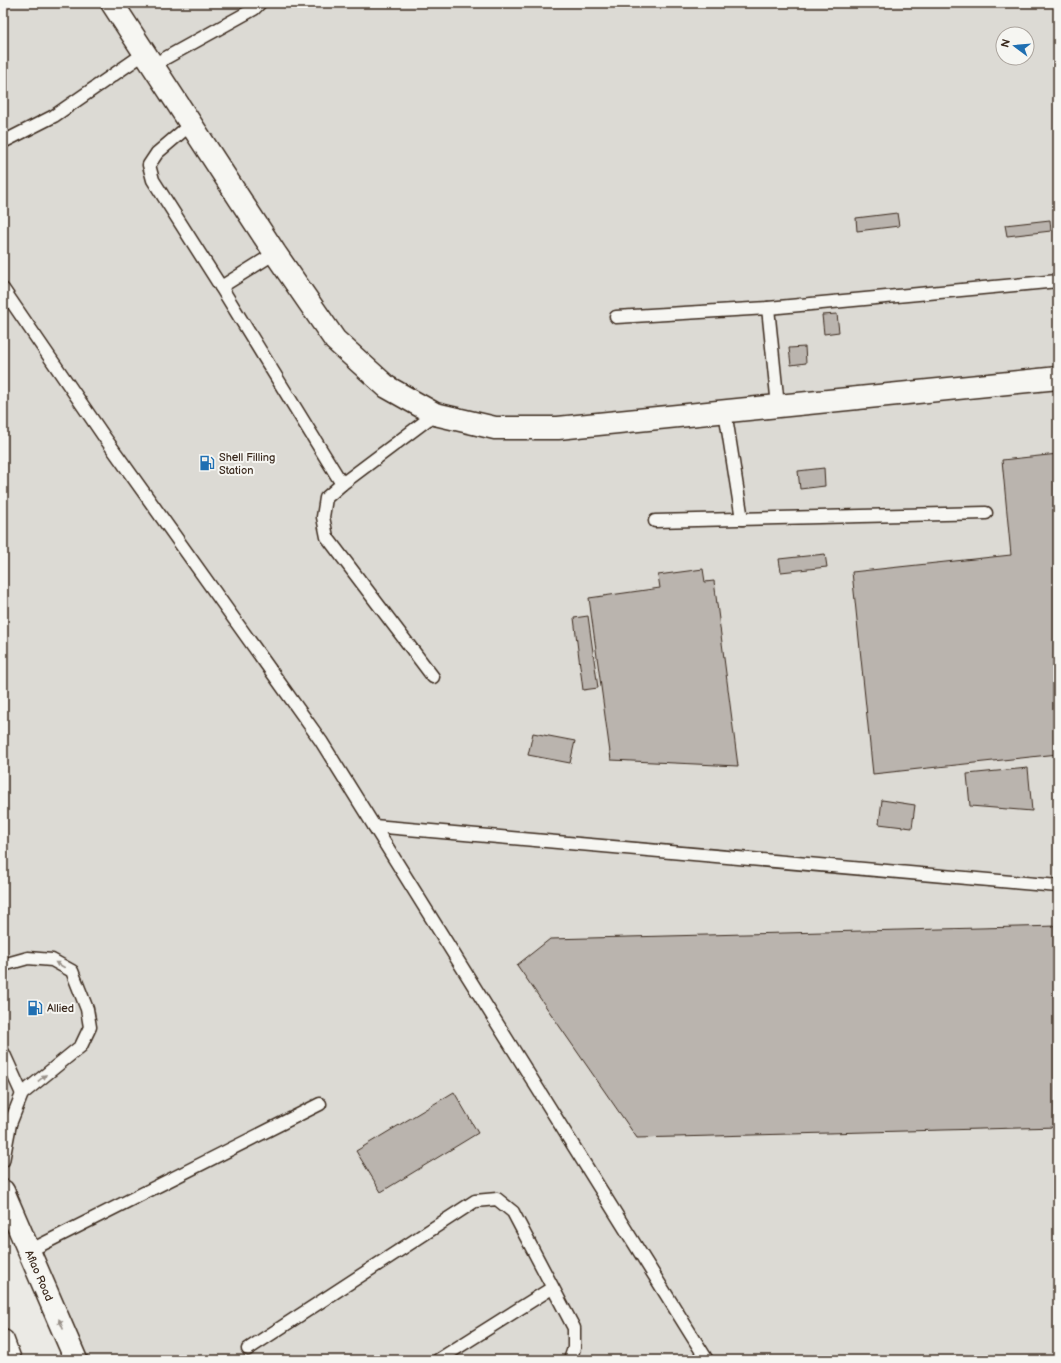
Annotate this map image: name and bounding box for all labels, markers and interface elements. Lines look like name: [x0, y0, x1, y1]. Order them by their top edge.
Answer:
north arrow: [995, 26, 1035, 66]
text: N: [998, 38, 1013, 49]
place label: Shell Filling Station: [219, 451, 275, 477]
fuel station icon: Shell Filling Station: [198, 454, 216, 472]
one-way arrow: [54, 961, 66, 968]
fuel station icon: Allied: [26, 999, 44, 1017]
place label: Allied: [47, 1002, 74, 1015]
one-way arrow: [37, 1074, 47, 1083]
street label: Aflao Road: [22, 1248, 56, 1303]
one-way arrow: [58, 1319, 64, 1330]

